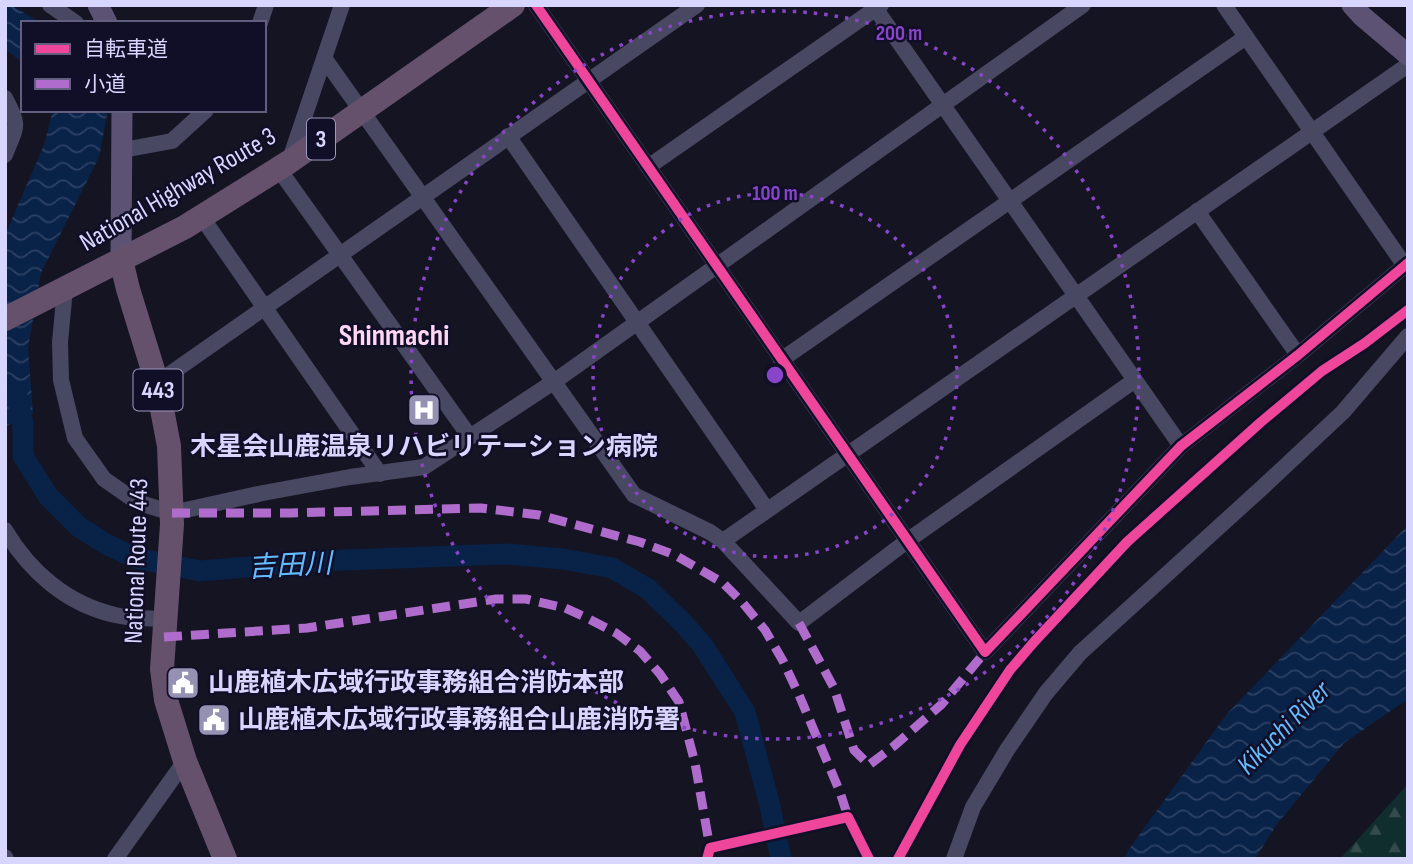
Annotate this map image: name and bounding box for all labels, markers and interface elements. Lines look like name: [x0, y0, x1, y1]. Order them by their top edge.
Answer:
legend: [21, 21, 266, 112]
text: 200 m: [876, 21, 922, 46]
text: 自転車道: [84, 37, 168, 62]
text: 小道: [84, 72, 126, 97]
road number: 3: [307, 119, 335, 160]
street label: National Highway Route 3: [74, 121, 282, 259]
text: 100 m: [752, 181, 798, 206]
district label: Shinmachi: [339, 318, 449, 354]
centre of rings: [763, 363, 787, 387]
road number: 443: [134, 370, 182, 410]
hospital icon: 木星会山鹿温泉リハビリテーション病院: [405, 391, 443, 429]
place label: 木星会山鹿温泉リハビリテーション病院: [190, 432, 658, 463]
street label: National Route 443: [119, 478, 155, 644]
water label: 吉田川: [247, 547, 336, 585]
public building icon: 山鹿植木広域行政事務組合消防本部: [164, 664, 202, 702]
place label: 山鹿植木広域行政事務組合消防本部: [208, 668, 624, 699]
water label: Kikuchi River: [1230, 674, 1338, 782]
public building icon: 山鹿植木広域行政事務組合山鹿消防署: [195, 701, 233, 739]
place label: 山鹿植木広域行政事務組合山鹿消防署: [238, 705, 680, 736]

